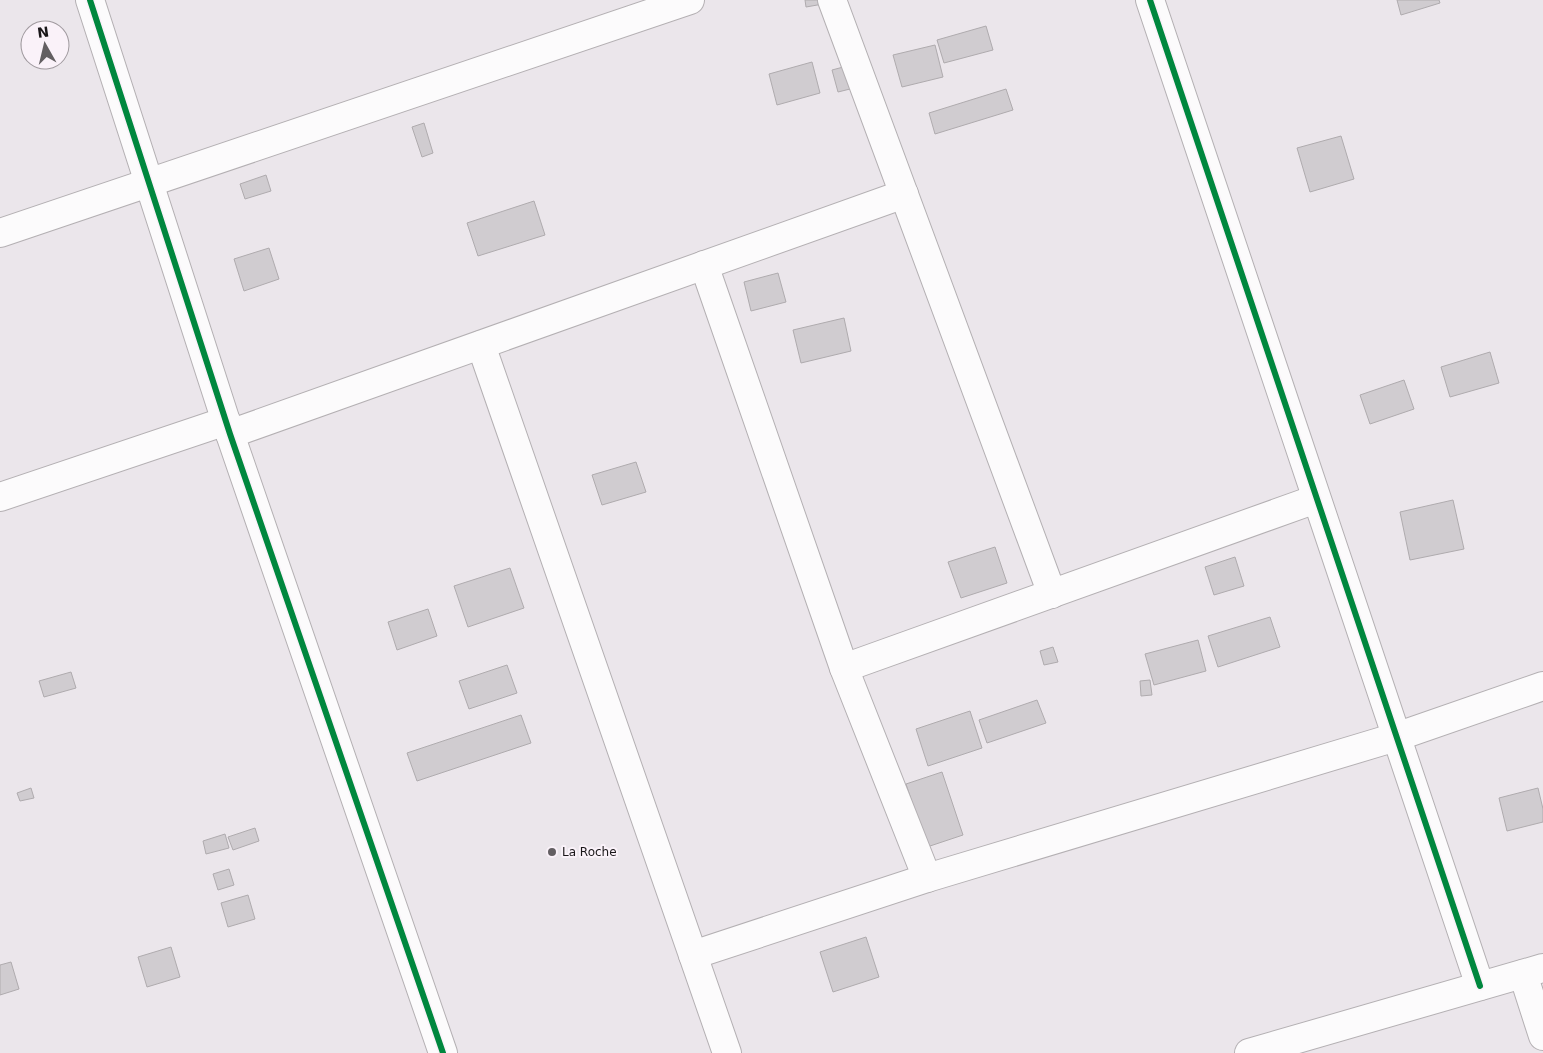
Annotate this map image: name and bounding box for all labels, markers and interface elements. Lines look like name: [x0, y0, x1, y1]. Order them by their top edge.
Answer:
north arrow: [20, 20, 70, 70]
text: N: [36, 23, 50, 41]
place label: La Roche: [562, 845, 617, 859]
marker: La Roche: [546, 846, 558, 858]

